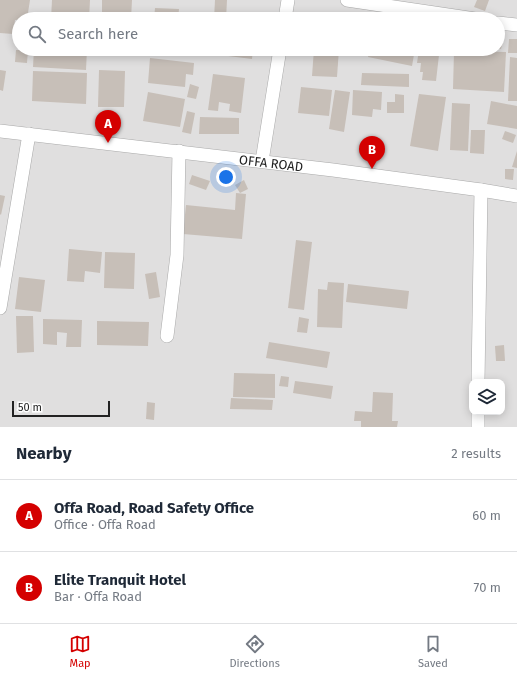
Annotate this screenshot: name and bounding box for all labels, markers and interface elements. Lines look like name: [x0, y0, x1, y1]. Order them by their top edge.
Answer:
search box: [12, 12, 505, 56]
icon: search: [26, 23, 48, 45]
text: Search here: [58, 25, 138, 43]
pin: A: [95, 110, 121, 143]
pin: B: [359, 136, 385, 169]
street label: OFFA ROAD: [238, 152, 304, 174]
your location: [216, 167, 236, 187]
map controls: [469, 379, 505, 415]
button: layers: [469, 379, 505, 415]
scale bar: [12, 399, 110, 418]
text: 50 m: [18, 401, 42, 414]
text: Nearby: [16, 443, 71, 464]
text: 2 results: [451, 446, 501, 461]
text: Offa Road, Road Safety Office: [54, 499, 254, 517]
text: A: [25, 508, 33, 523]
text: 60 m: [472, 508, 501, 523]
text: Office · Offa Road: [54, 517, 156, 532]
text: Elite Tranquit Hotel: [54, 571, 186, 589]
text: B: [25, 580, 33, 595]
text: 70 m: [474, 580, 501, 595]
text: Bar · Offa Road: [54, 589, 142, 604]
tab: Map: [69, 633, 91, 670]
tab: Directions: [229, 633, 280, 670]
tab: Saved: [418, 633, 448, 670]

